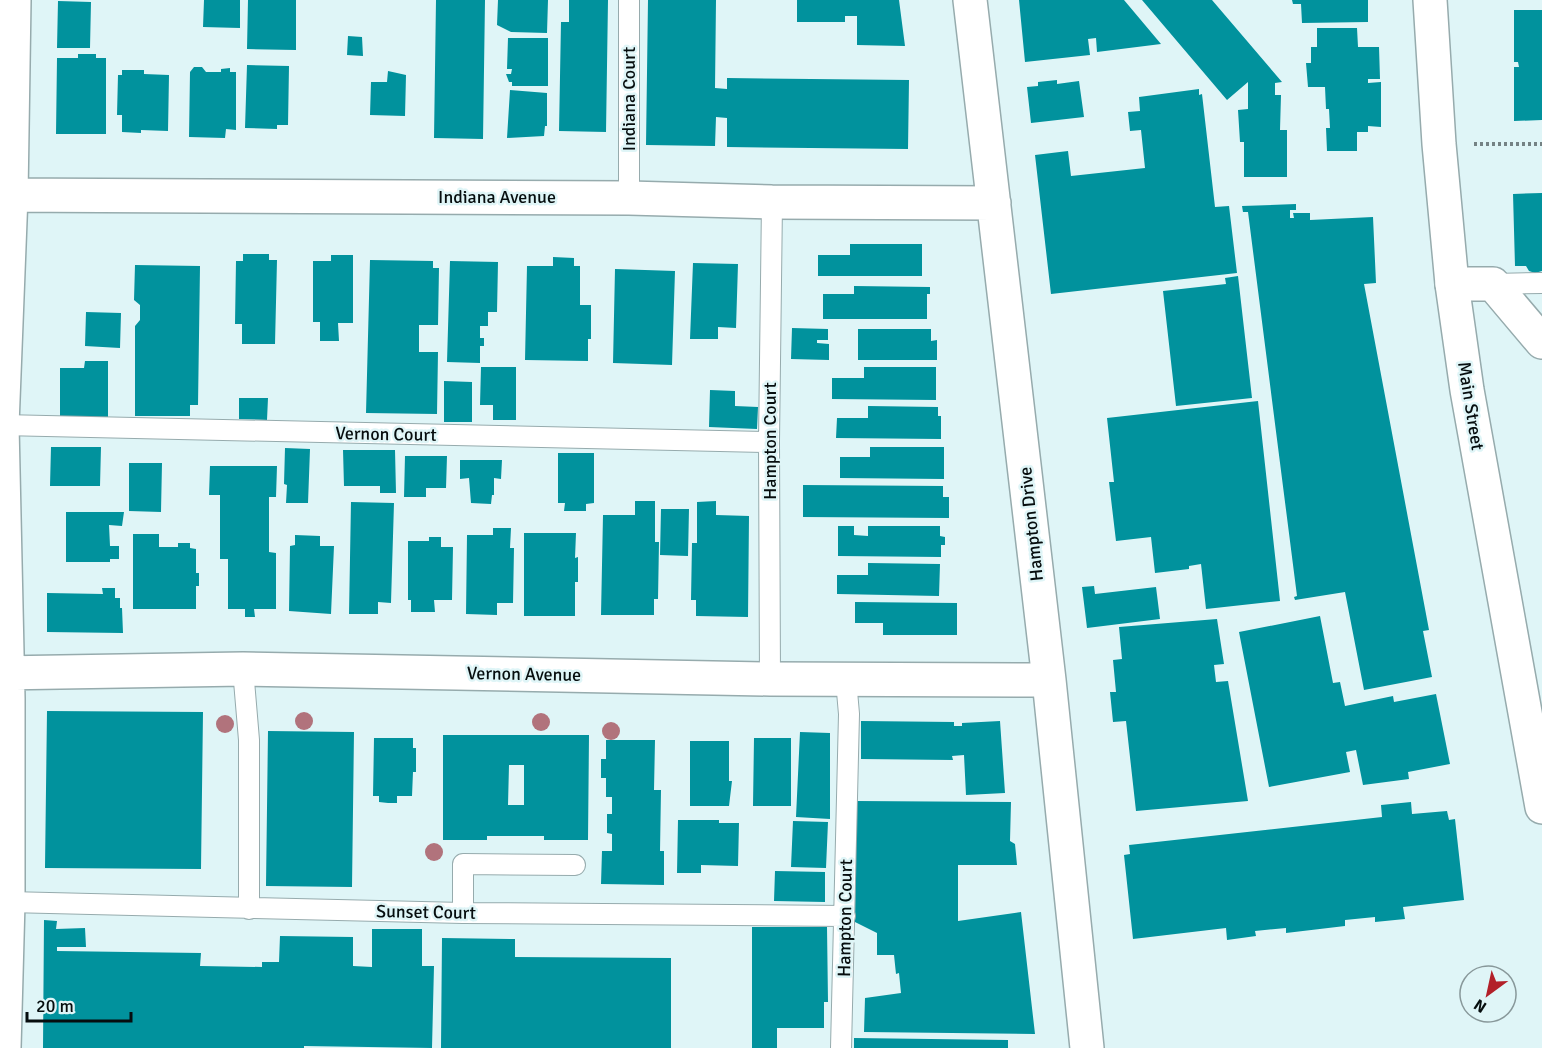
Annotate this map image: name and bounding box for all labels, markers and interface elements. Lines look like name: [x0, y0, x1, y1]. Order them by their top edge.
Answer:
street label: Indiana Court: [618, 47, 640, 151]
street label: Indiana Avenue: [438, 186, 556, 208]
street label: Main Street: [1453, 360, 1489, 452]
street label: Hampton Court: [759, 382, 781, 500]
street label: Vernon Court: [335, 422, 437, 446]
street label: Hampton Drive: [1014, 466, 1048, 582]
street label: Vernon Avenue: [467, 662, 581, 686]
street label: Hampton Court: [833, 859, 857, 977]
street label: Sunset Court: [376, 900, 476, 924]
north arrow: [1458, 964, 1518, 1024]
scale bar: [27, 985, 130, 1023]
text: N: [1470, 994, 1490, 1017]
text: 20 m: [36, 995, 74, 1017]

